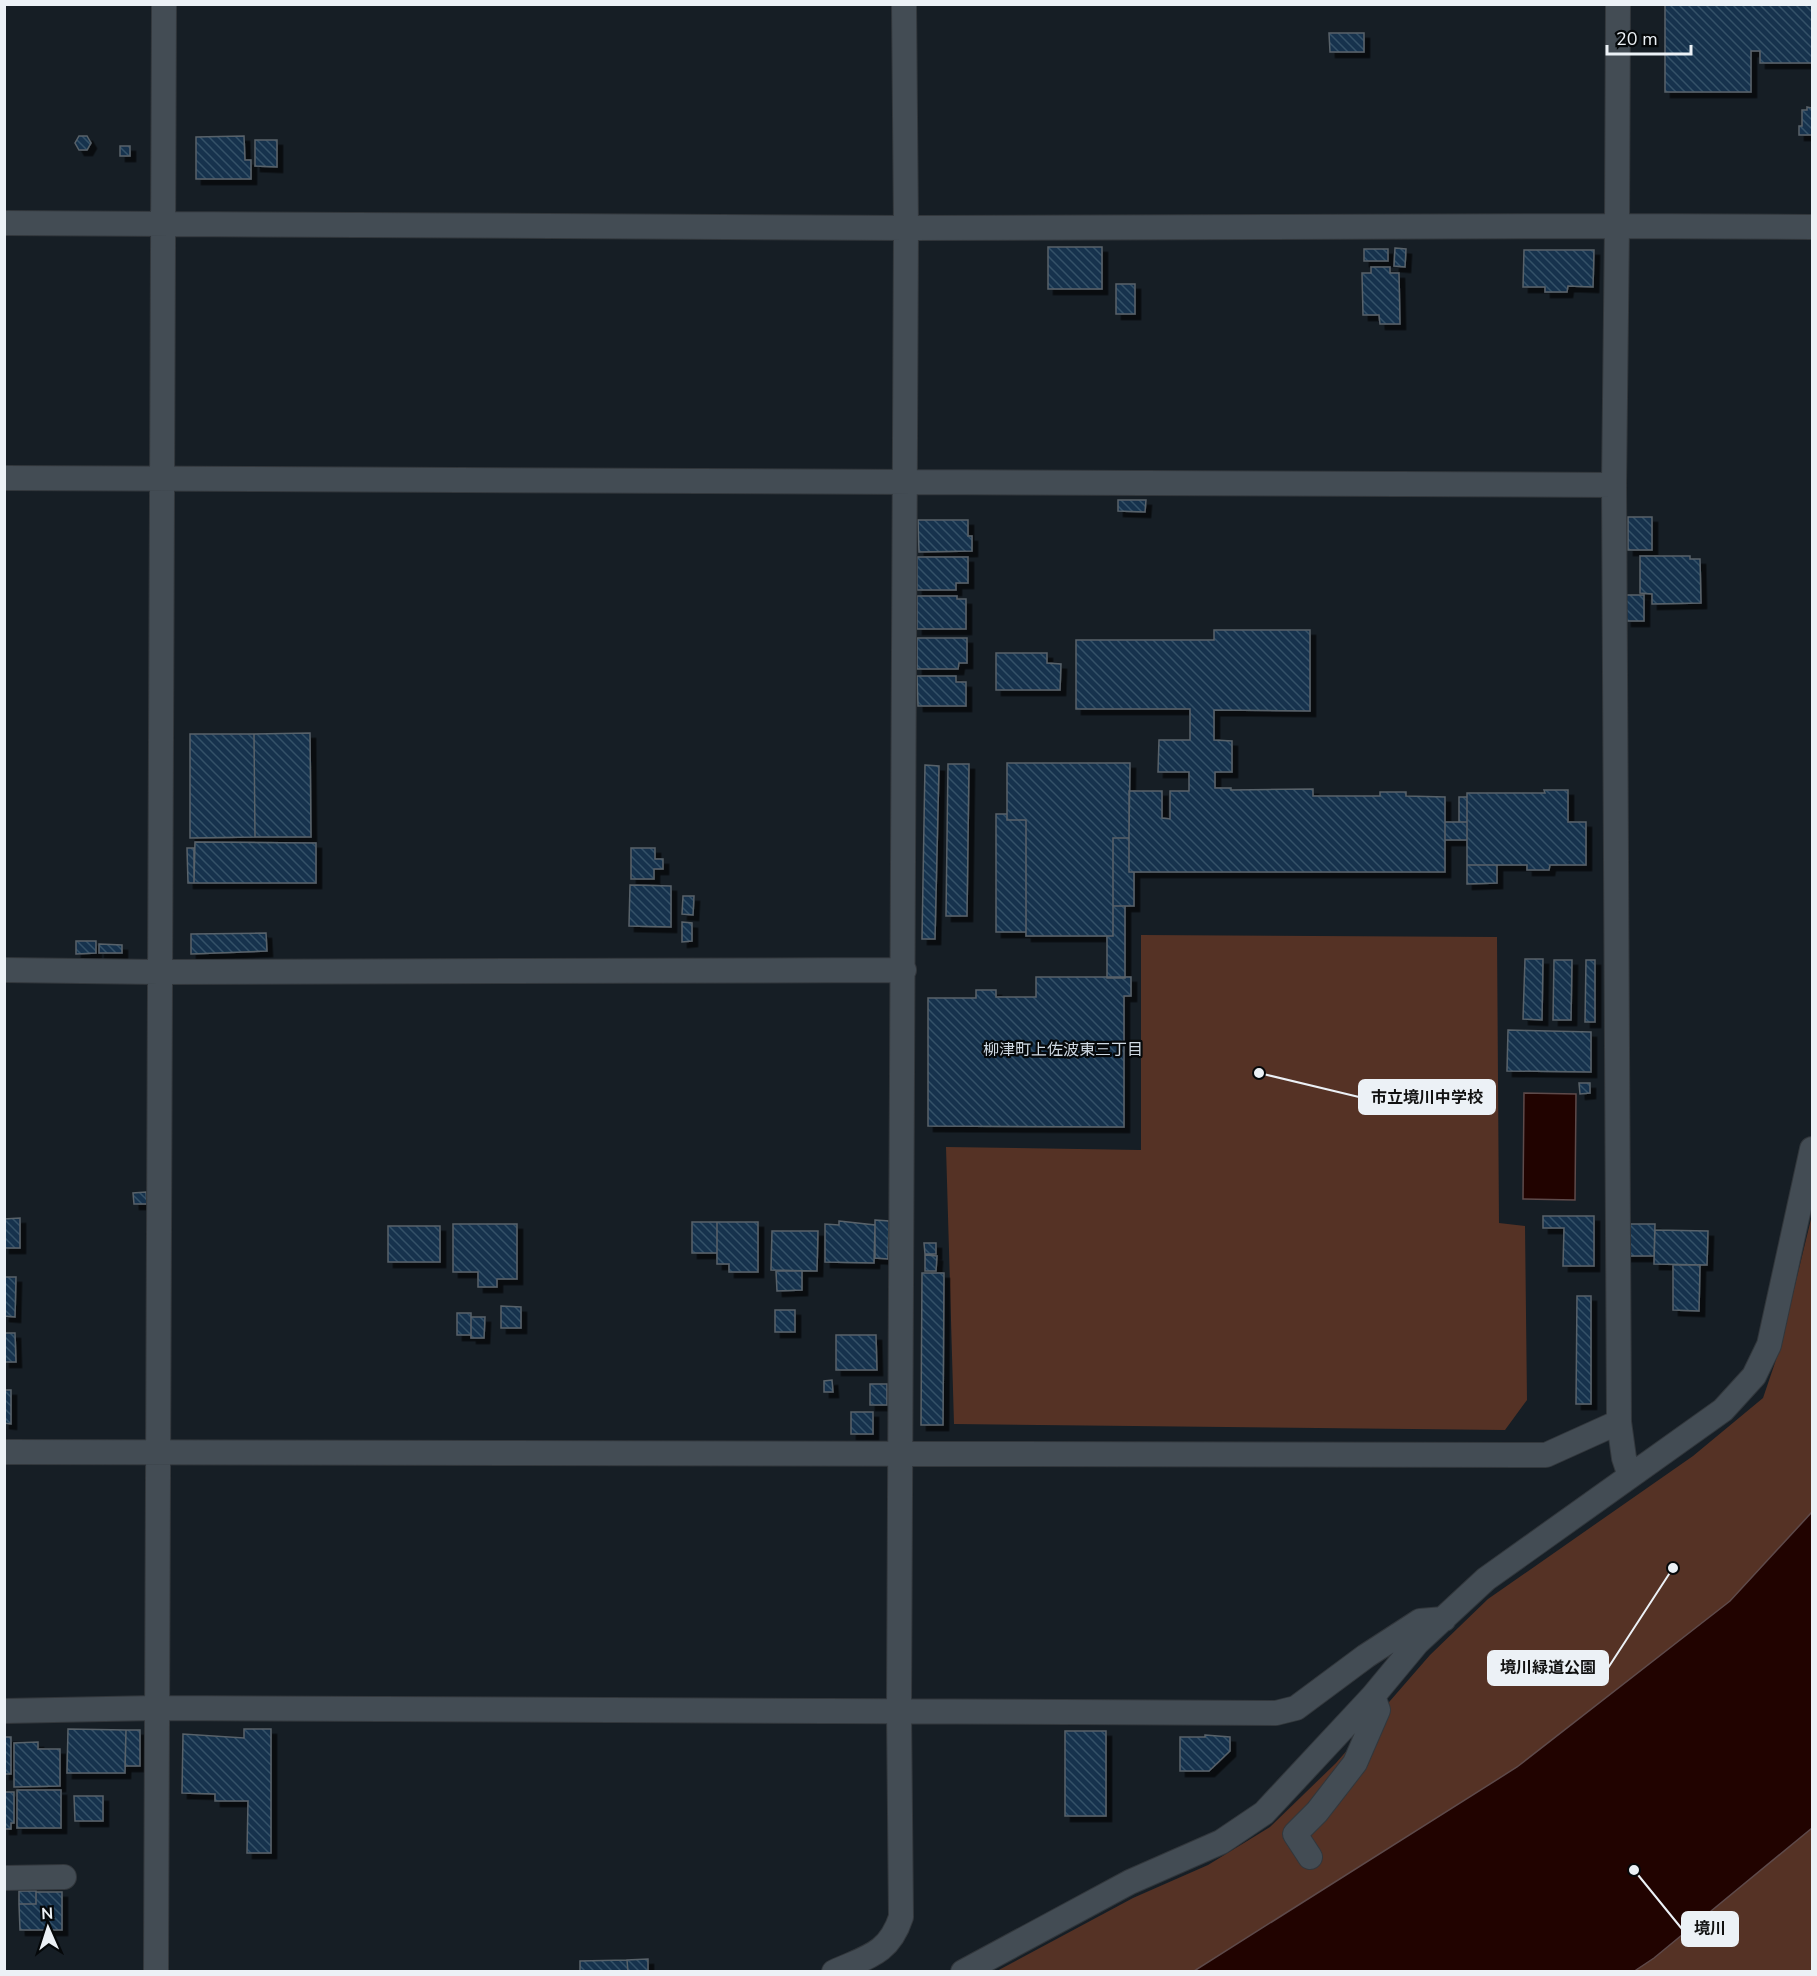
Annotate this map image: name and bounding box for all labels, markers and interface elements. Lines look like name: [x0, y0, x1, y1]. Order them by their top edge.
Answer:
scale bar: [1607, 18, 1691, 56]
text: 20 m: [1616, 27, 1658, 51]
district label: 柳津町上佐波東三丁目: [983, 1039, 1143, 1061]
callout: 市立境川中学校: [1359, 1080, 1495, 1114]
text: 市立境川中学校: [1371, 1087, 1483, 1109]
callout: 境川緑道公園: [1488, 1651, 1608, 1685]
text: 境川緑道公園: [1500, 1657, 1596, 1679]
north arrow: [18, 1898, 78, 1958]
text: N: [41, 1903, 54, 1925]
callout: 境川: [1682, 1912, 1738, 1946]
text: 境川: [1694, 1918, 1726, 1940]

